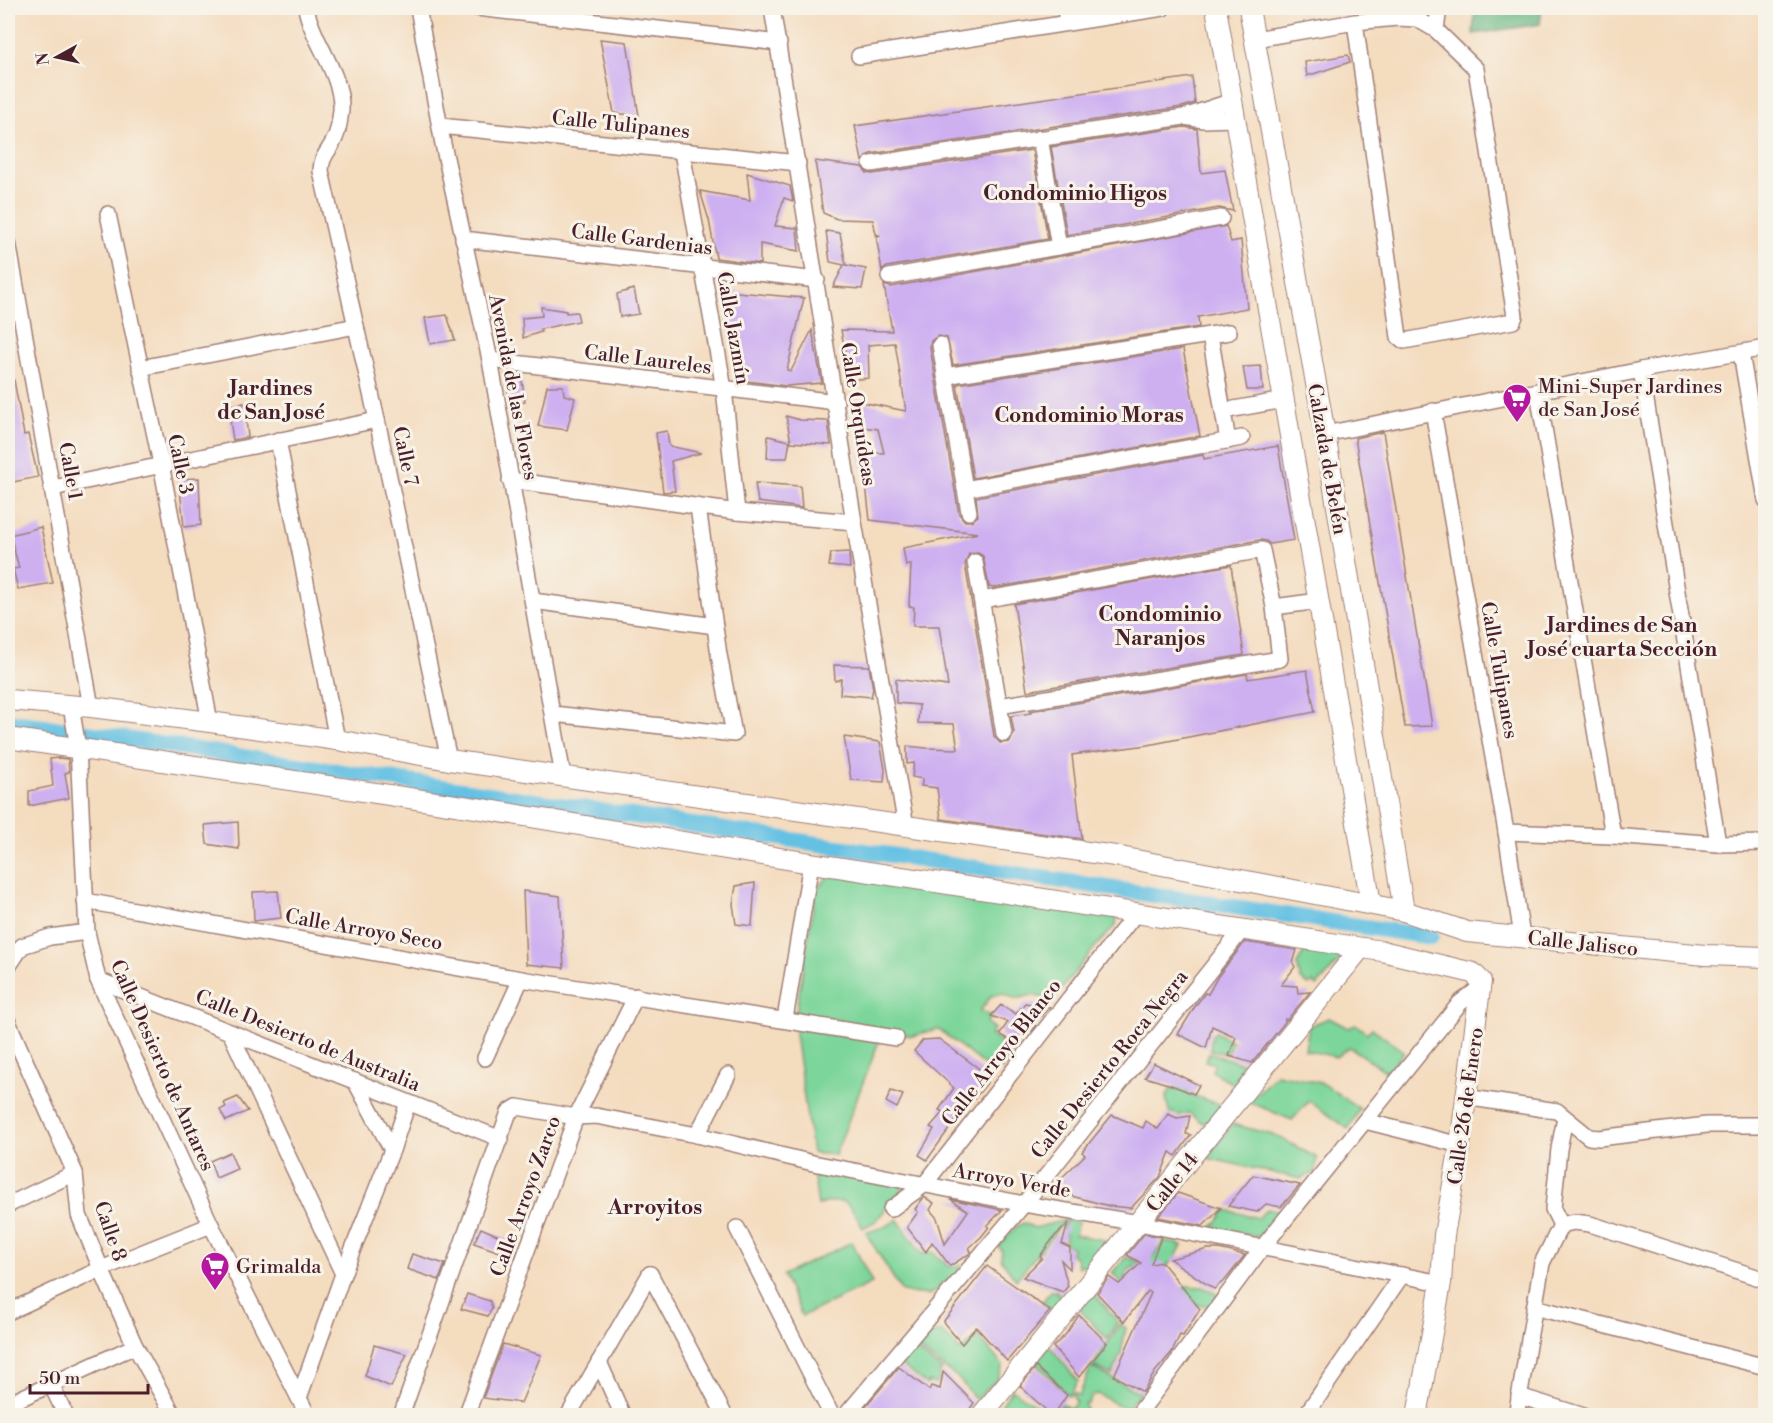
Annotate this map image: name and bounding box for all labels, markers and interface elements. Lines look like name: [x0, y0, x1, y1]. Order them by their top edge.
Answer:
north arrow: [27, 27, 87, 87]
text: N: [32, 51, 54, 67]
street label: Calle Tulipanes: [551, 106, 691, 145]
district label: Condominio Higos: [983, 181, 1167, 207]
street label: Calle Gardenias: [570, 219, 714, 262]
street label: Calle Jazmín: [710, 270, 755, 387]
street label: Avenida de las Flores: [482, 291, 543, 482]
street label: Calle Laureles: [583, 340, 713, 381]
street label: Calle Orquídeas: [834, 341, 881, 488]
place label: Mini-Super Jardines de San José: [1538, 375, 1722, 423]
district label: Jardines de San José: [217, 376, 325, 426]
street label: Calzada de Belén: [1301, 382, 1352, 537]
supermarket icon: Mini-Super Jardines de San José: [1501, 382, 1533, 424]
district label: Condominio Moras: [994, 403, 1184, 429]
street label: Calle 7: [386, 424, 423, 488]
street label: Calle 3: [161, 432, 198, 497]
street label: Calle 1: [52, 440, 87, 503]
street label: Calle Tulipanes: [1474, 600, 1523, 741]
district label: Condominio Naranjos: [1098, 602, 1222, 652]
district label: Jardines de San José cuarta Sección: [1524, 613, 1717, 663]
street label: Calle Arroyo Seco: [283, 904, 444, 957]
street label: Calle Jalisco: [1526, 926, 1639, 963]
street label: Calle Desierto de Antares: [104, 956, 220, 1175]
street label: Calle Desierto Roca Negra: [1026, 965, 1195, 1164]
street label: Calle Arroyo Blanco: [937, 974, 1067, 1132]
street label: Calle Desierto de Australia: [191, 985, 424, 1098]
street label: Calle 26 de Enero: [1443, 1026, 1490, 1186]
street label: Calle Arroyo Zarco: [486, 1113, 567, 1280]
street label: Calle 14: [1142, 1148, 1205, 1218]
street label: Arroyo Verde: [950, 1159, 1073, 1204]
district label: Arroyitos: [607, 1195, 702, 1221]
street label: Calle 8: [88, 1198, 132, 1265]
supermarket icon: Grimalda: [199, 1250, 231, 1292]
place label: Grimalda: [236, 1255, 322, 1280]
scale bar: [30, 1357, 148, 1395]
text: 50 m: [39, 1367, 81, 1390]

